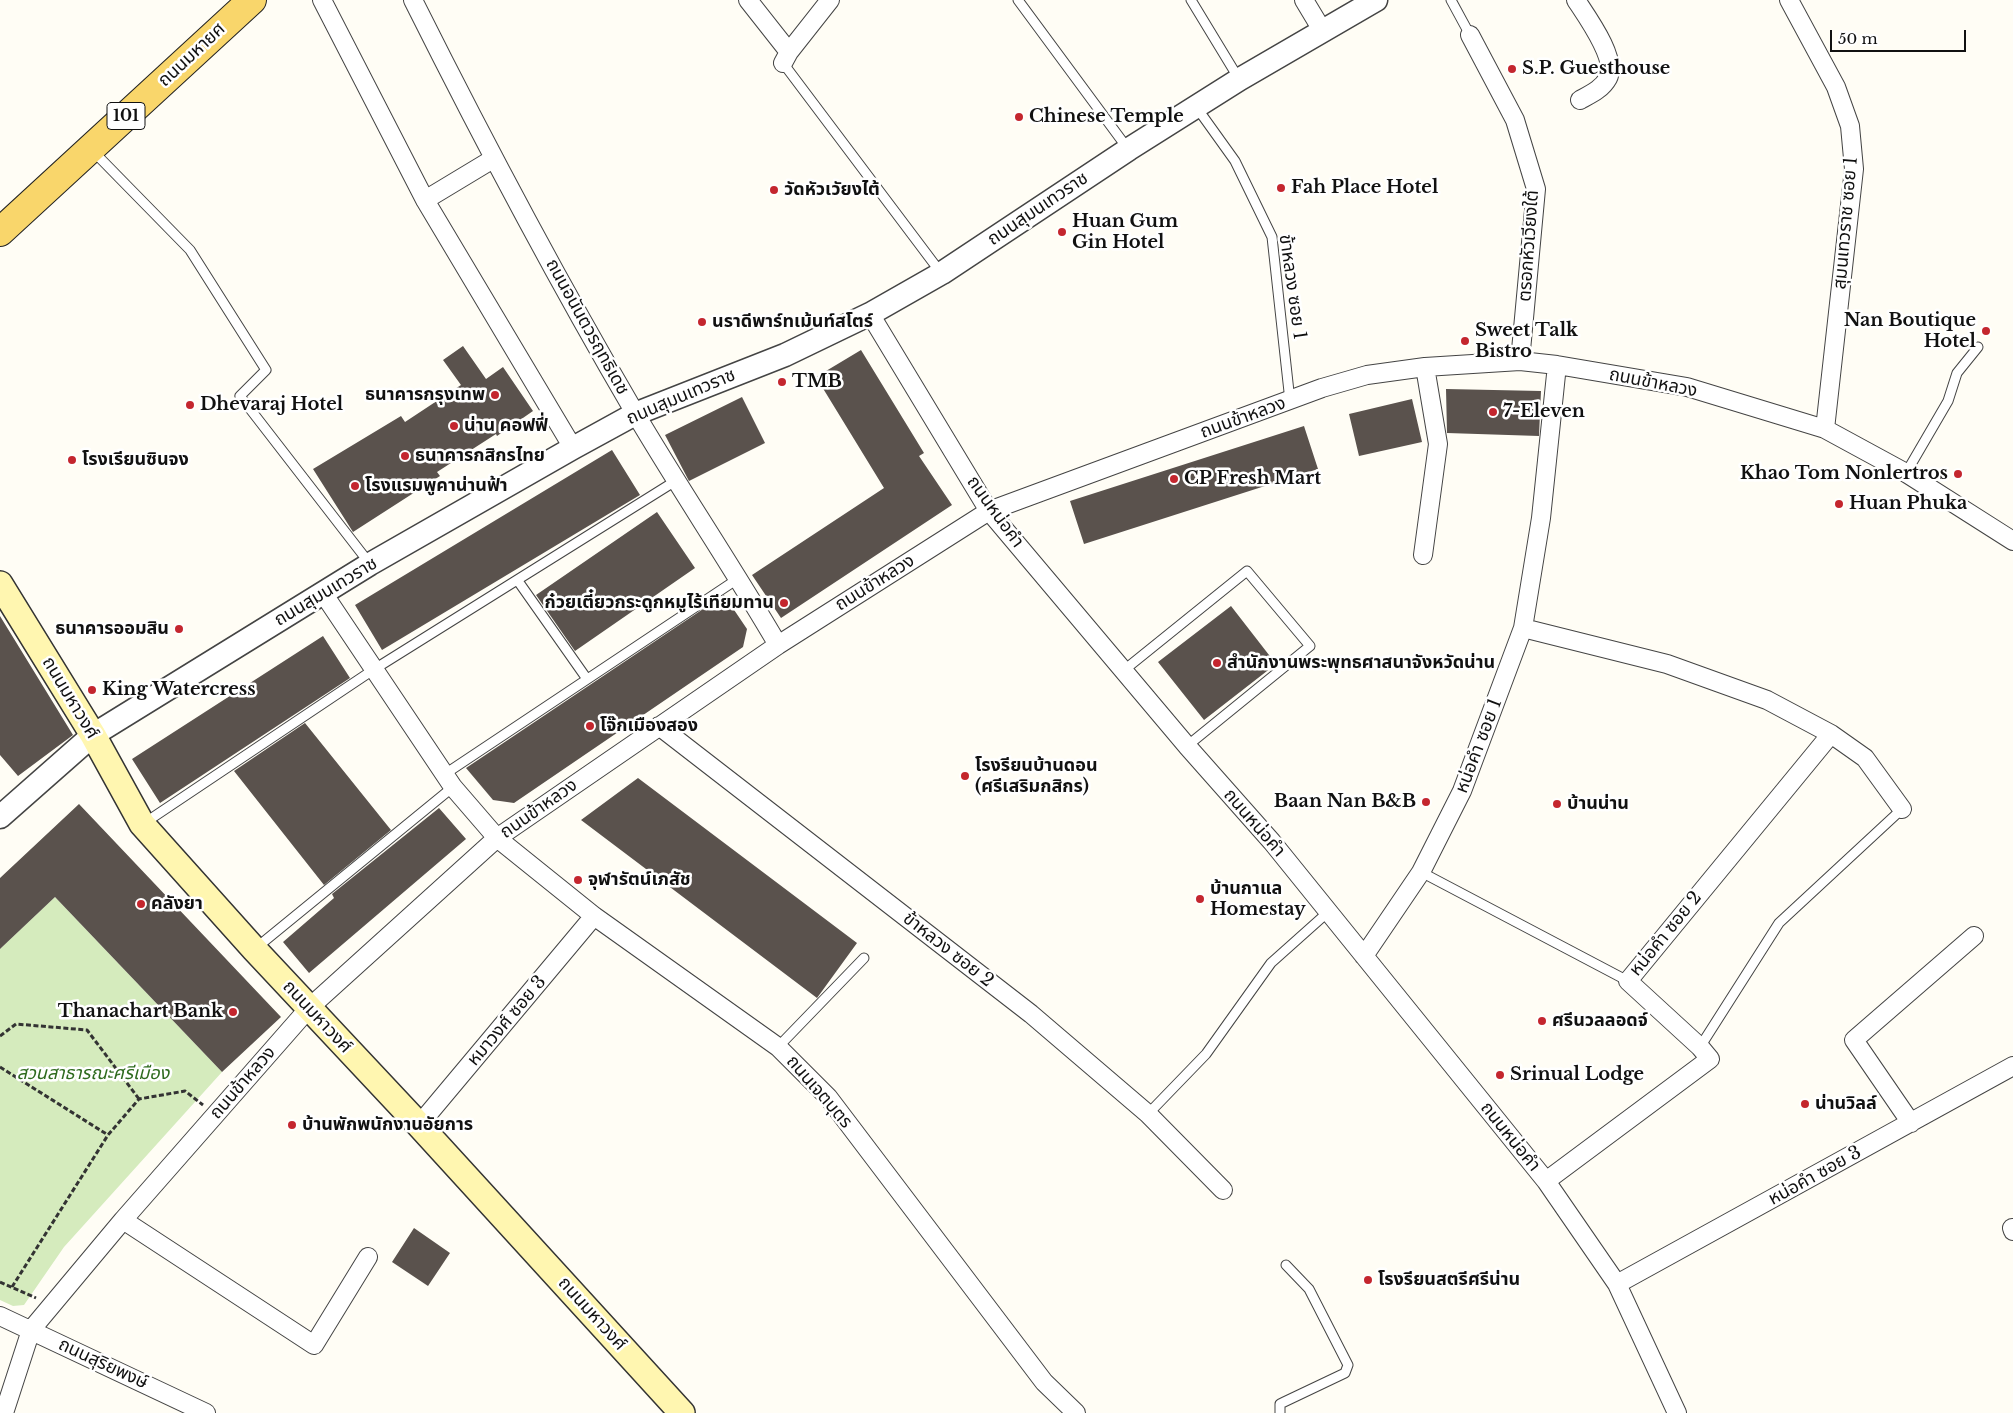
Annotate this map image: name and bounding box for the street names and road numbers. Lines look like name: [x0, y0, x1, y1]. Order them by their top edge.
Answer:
street label: ถนนมหายศ: [154, 19, 230, 91]
road number: 101: [107, 102, 145, 130]
street label: สุมนเทวราช ซอย 1: [1829, 156, 1863, 290]
street label: ถนนสุมนเทวราช: [984, 167, 1092, 251]
street label: ตรอกหัวเวียงใต้: [1514, 190, 1544, 302]
street label: ข้าหลวง ซอย 1: [1274, 233, 1310, 341]
street label: ถนนอนันตวรฤทธิเดช: [541, 255, 633, 399]
street label: ถนนสุมนเทวราช: [623, 364, 739, 430]
street label: ถนนข้าหลวง: [1607, 364, 1699, 402]
street label: ถนนข้าหลวง: [1197, 393, 1289, 443]
street label: ถนนหน่อคำ: [962, 472, 1028, 552]
street label: ถนนข้าหลวง: [831, 550, 919, 616]
street label: ถนนสุมนเทวราช: [271, 553, 381, 631]
street label: ถนนมหาวงศ์: [37, 653, 103, 743]
street label: หน่อคำ ซอย 1: [1451, 696, 1507, 796]
street label: ถนนข้าหลวง: [496, 775, 582, 843]
street label: ถนนหน่อคำ: [1219, 785, 1289, 861]
street label: หน่อคำ ซอย 2: [1625, 887, 1707, 981]
street label: ข้าหลวง ซอย 2: [898, 908, 998, 992]
street label: หมาวงศ์ ซอย 3: [463, 971, 551, 1071]
street label: ถนนมหาวงศ์: [278, 976, 356, 1058]
street label: ถนนข้าหลวง: [206, 1042, 280, 1124]
street label: ถนนเจตบุตร: [781, 1051, 857, 1133]
street label: ถนนหน่อคำ: [1475, 1098, 1545, 1176]
street label: หน่อคำ ซอย 3: [1765, 1142, 1865, 1210]
street label: ถนนมหาวงศ์: [553, 1273, 631, 1355]
street label: ถนนสุริยพงษ์: [55, 1334, 151, 1394]

